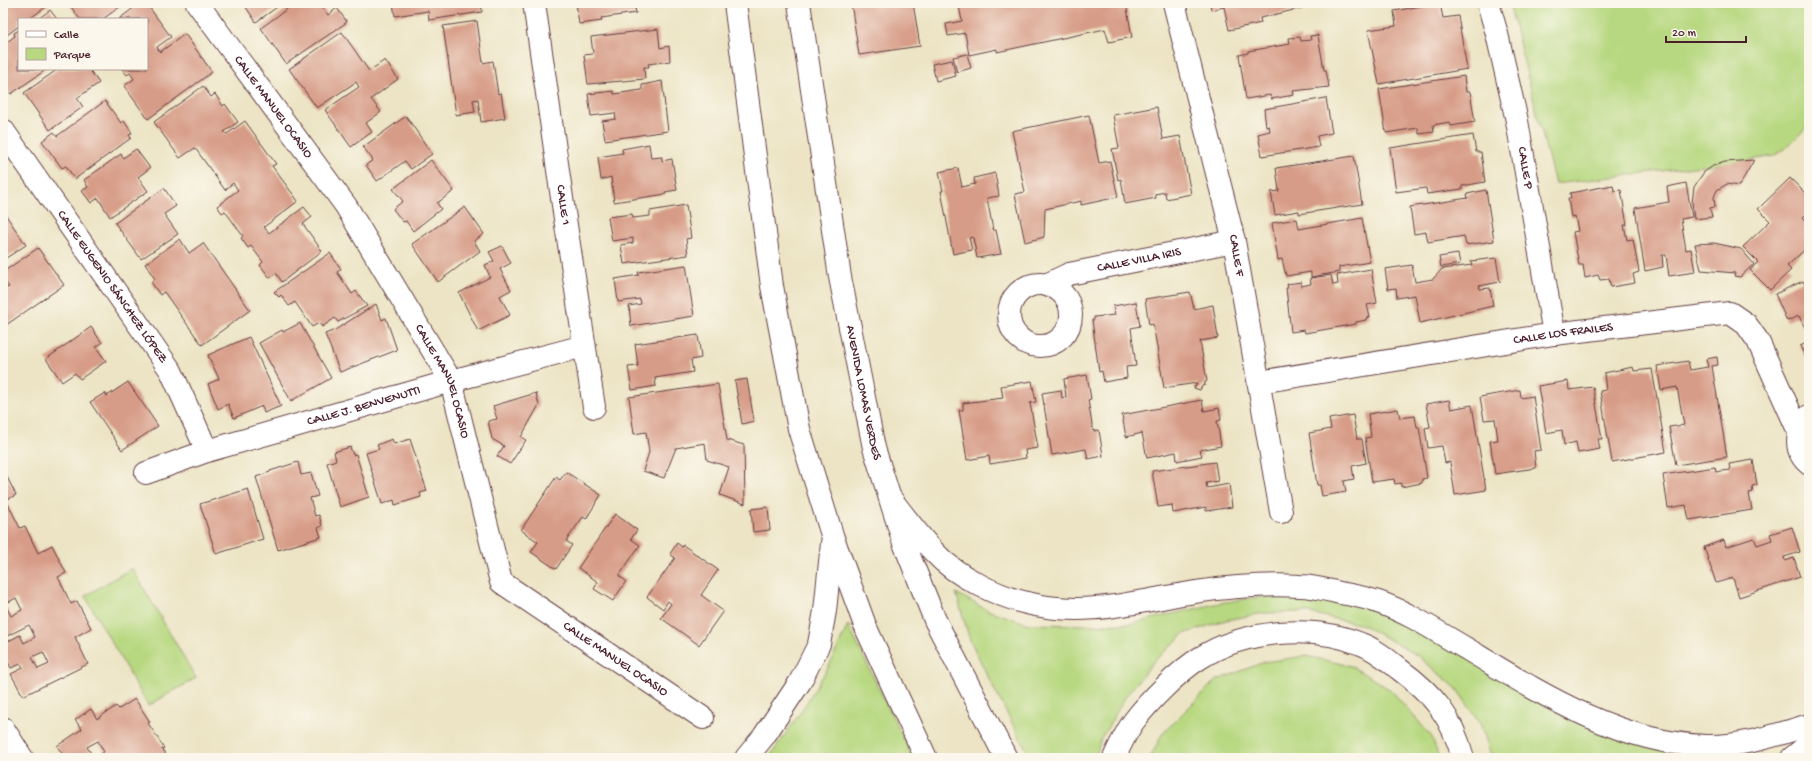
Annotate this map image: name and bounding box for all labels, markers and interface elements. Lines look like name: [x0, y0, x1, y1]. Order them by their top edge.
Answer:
legend: [18, 18, 148, 70]
scale bar: [1666, 18, 1746, 44]
text: 20 m: [1672, 27, 1697, 41]
text: Calle: [54, 29, 79, 43]
text: Parque: [53, 49, 91, 63]
street label: CALLE MANUEL OCASIO: [231, 53, 316, 161]
street label: CALLE P: [1514, 145, 1536, 191]
street label: CALLE 1: [553, 184, 573, 226]
street label: CALLE EUGENIO SÁNCHEZ LÓPEZ: [54, 208, 171, 366]
street label: CALLE F: [1225, 233, 1248, 279]
street label: CALLE VILLA IRIS: [1096, 244, 1183, 276]
street label: CALLE LOS FRAILES: [1512, 319, 1615, 348]
street label: CALLE MANUEL OCASIO: [411, 322, 473, 440]
street label: AVENIDA LOMAS VERDES: [842, 324, 885, 463]
street label: CALLE J. BENVENUTTI: [305, 383, 422, 429]
street label: CALLE MANUEL OCASIO: [560, 618, 671, 700]

